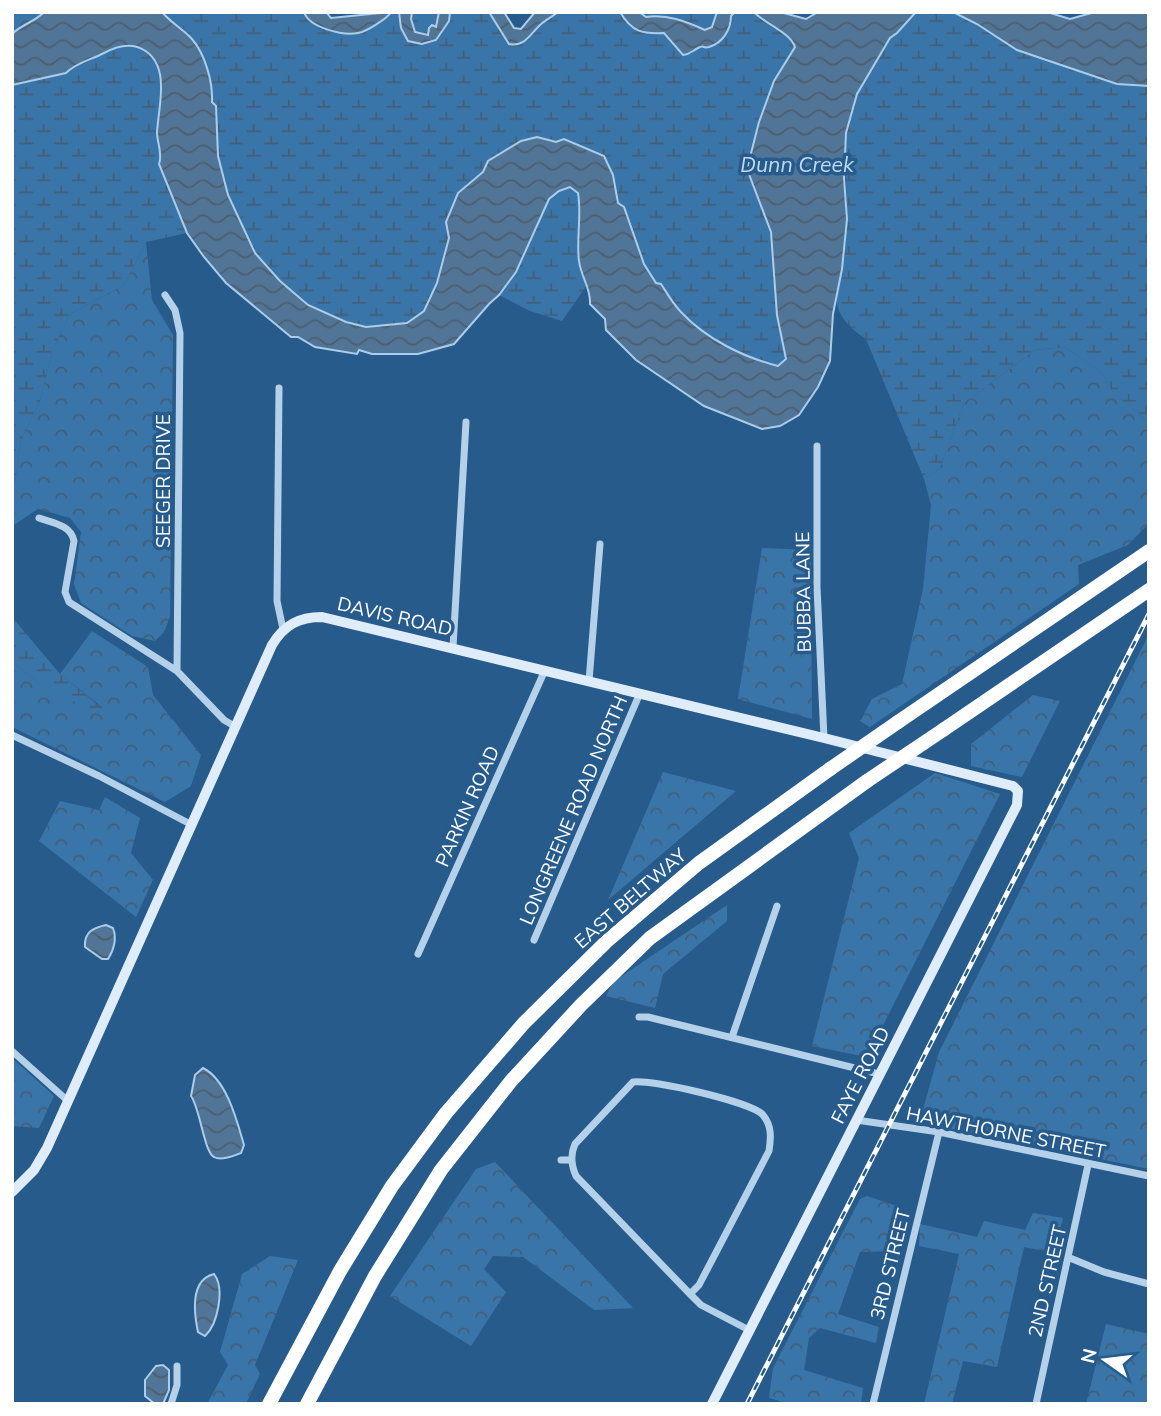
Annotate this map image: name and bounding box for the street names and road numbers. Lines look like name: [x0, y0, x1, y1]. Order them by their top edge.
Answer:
street label: SEEGER DRIVE: [151, 414, 175, 548]
street label: BUBBA LANE: [790, 531, 816, 653]
street label: DAVIS ROAD: [335, 591, 455, 641]
street label: LONGREENE ROAD NORTH: [514, 692, 632, 928]
street label: PARKIN ROAD: [430, 742, 504, 870]
street label: EAST BELTWAY: [569, 842, 691, 953]
street label: FAYE ROAD: [825, 1022, 895, 1128]
street label: HAWTHORNE STREET: [904, 1101, 1108, 1163]
street label: 3RD STREET: [865, 1206, 915, 1322]
street label: 2ND STREET: [1022, 1222, 1072, 1339]

